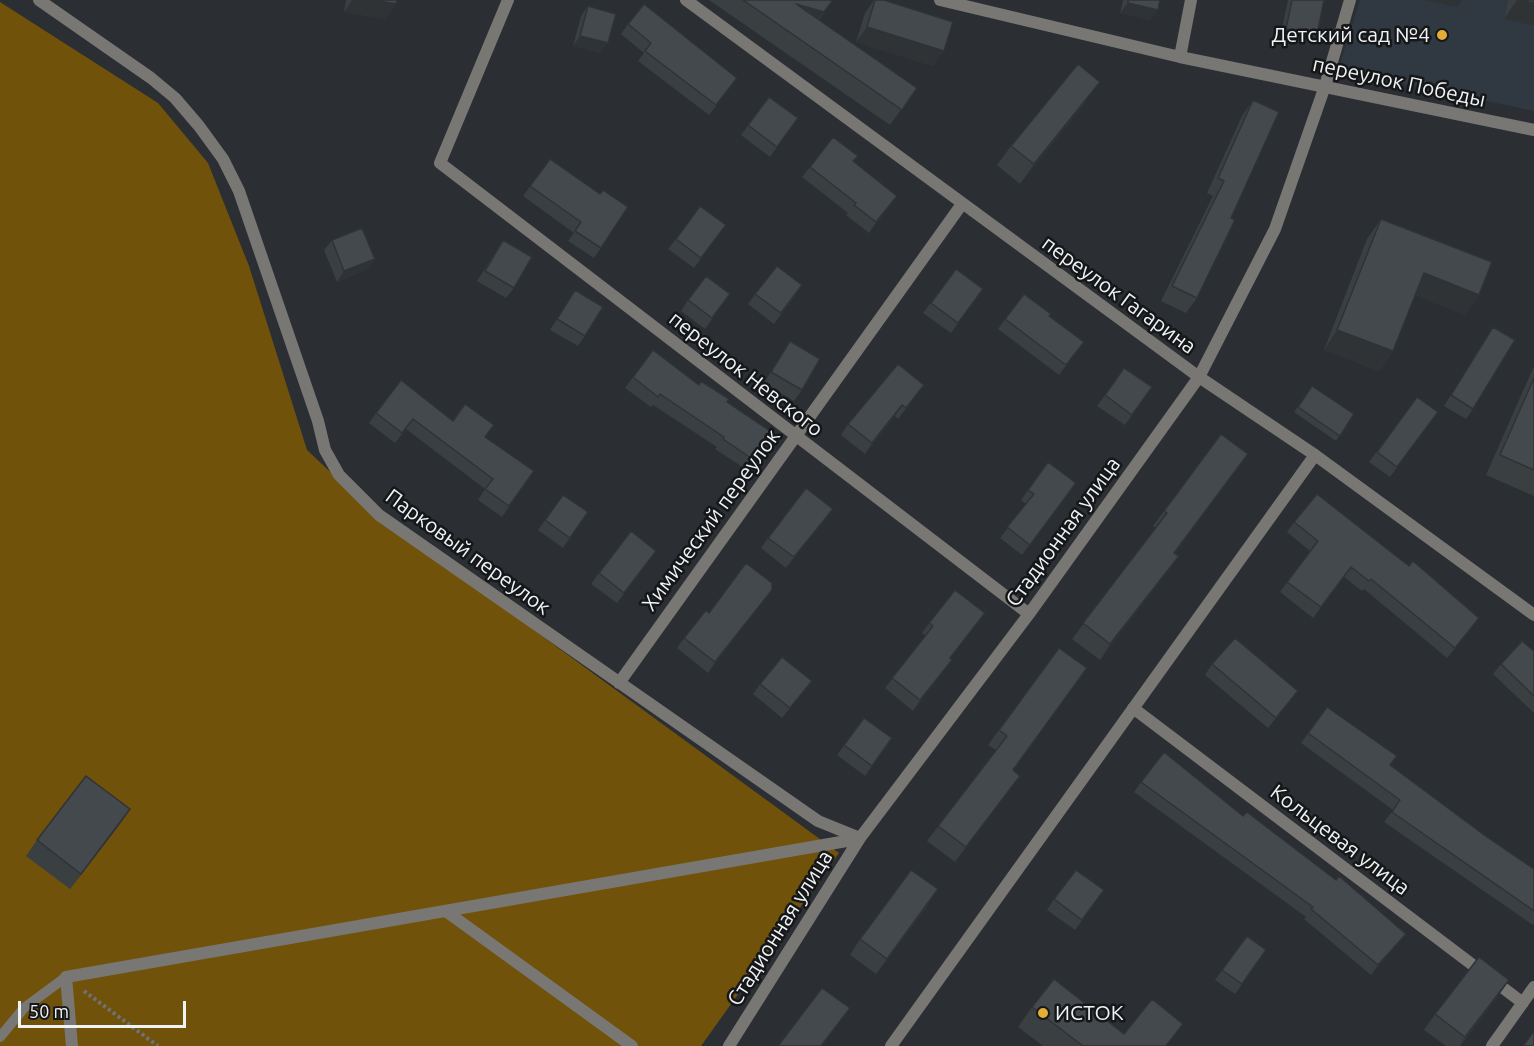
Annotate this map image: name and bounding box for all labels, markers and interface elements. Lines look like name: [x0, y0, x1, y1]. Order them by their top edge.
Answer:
place label: Детский сад №4: [1272, 22, 1430, 48]
marker: Детский сад №4: [1435, 28, 1449, 42]
street label: переулок Победы: [1310, 51, 1488, 113]
street label: переулок Гагарина: [1037, 231, 1201, 359]
street label: переулок Невского: [664, 306, 828, 442]
street label: Химический переулок: [637, 424, 785, 616]
street label: Стадионная улица: [1000, 452, 1126, 612]
street label: Парковый переулок: [381, 484, 555, 620]
street label: Кольцевая улица: [1265, 779, 1415, 901]
street label: Стадионная улица: [722, 846, 838, 1010]
scale bar: [21, 989, 189, 1027]
place label: ИСТОК: [1055, 1000, 1124, 1026]
text: 50 m: [29, 1001, 69, 1021]
marker: ИСТОК: [1036, 1006, 1050, 1020]

